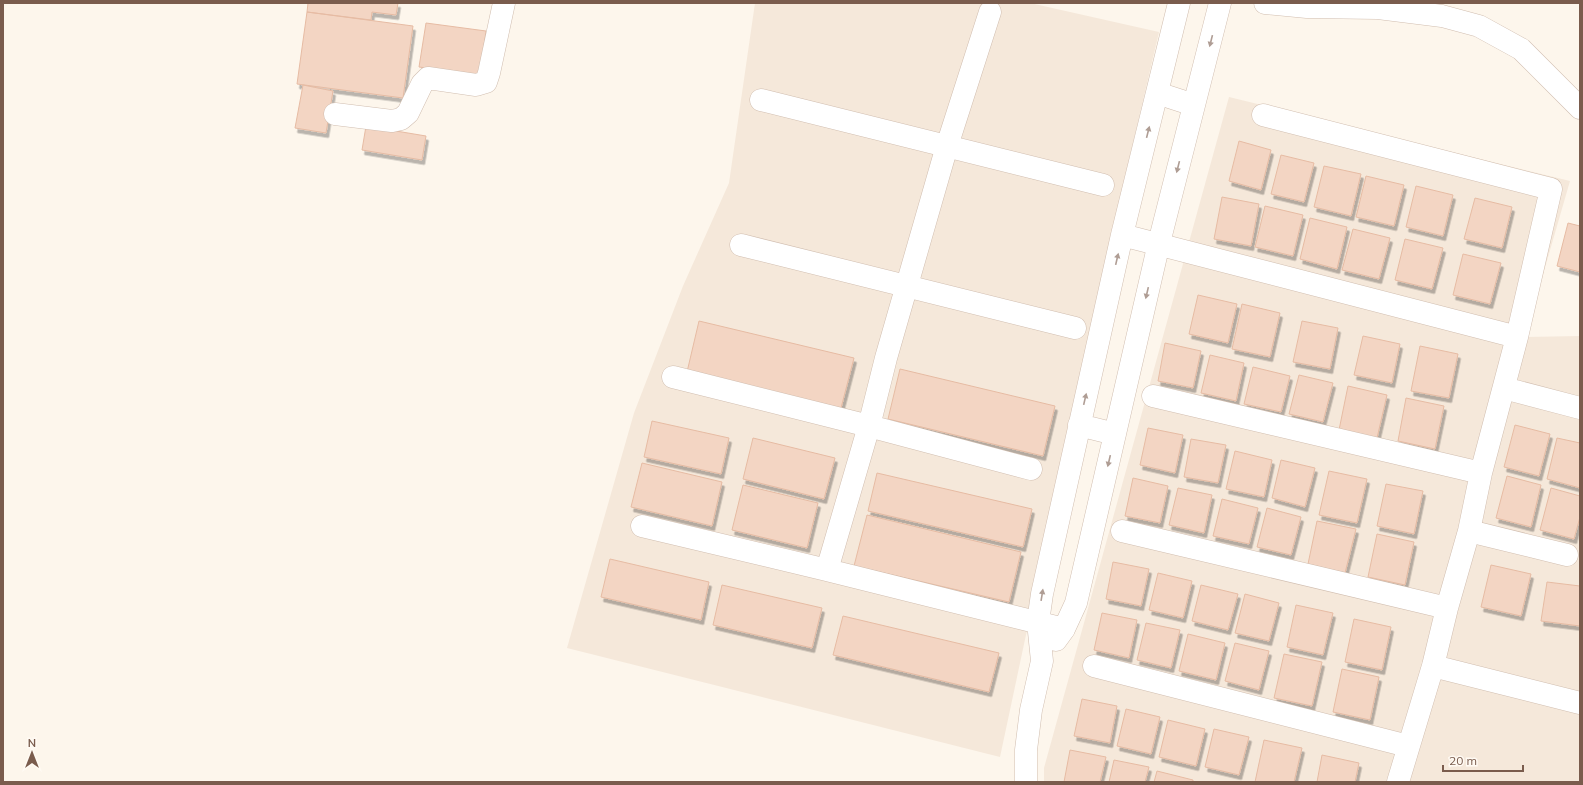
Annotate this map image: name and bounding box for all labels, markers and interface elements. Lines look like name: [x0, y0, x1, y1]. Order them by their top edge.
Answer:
one-way arrow: [1207, 35, 1213, 47]
one-way arrow: [1145, 126, 1151, 139]
one-way arrow: [1175, 161, 1181, 173]
one-way arrow: [1114, 253, 1120, 265]
one-way arrow: [1144, 287, 1150, 299]
one-way arrow: [1082, 393, 1088, 405]
one-way arrow: [1105, 454, 1111, 467]
one-way arrow: [1039, 588, 1045, 601]
north arrow: [12, 733, 52, 773]
text: N: [28, 736, 36, 750]
scale bar: [1443, 747, 1523, 773]
text: 20 m: [1449, 753, 1477, 768]

